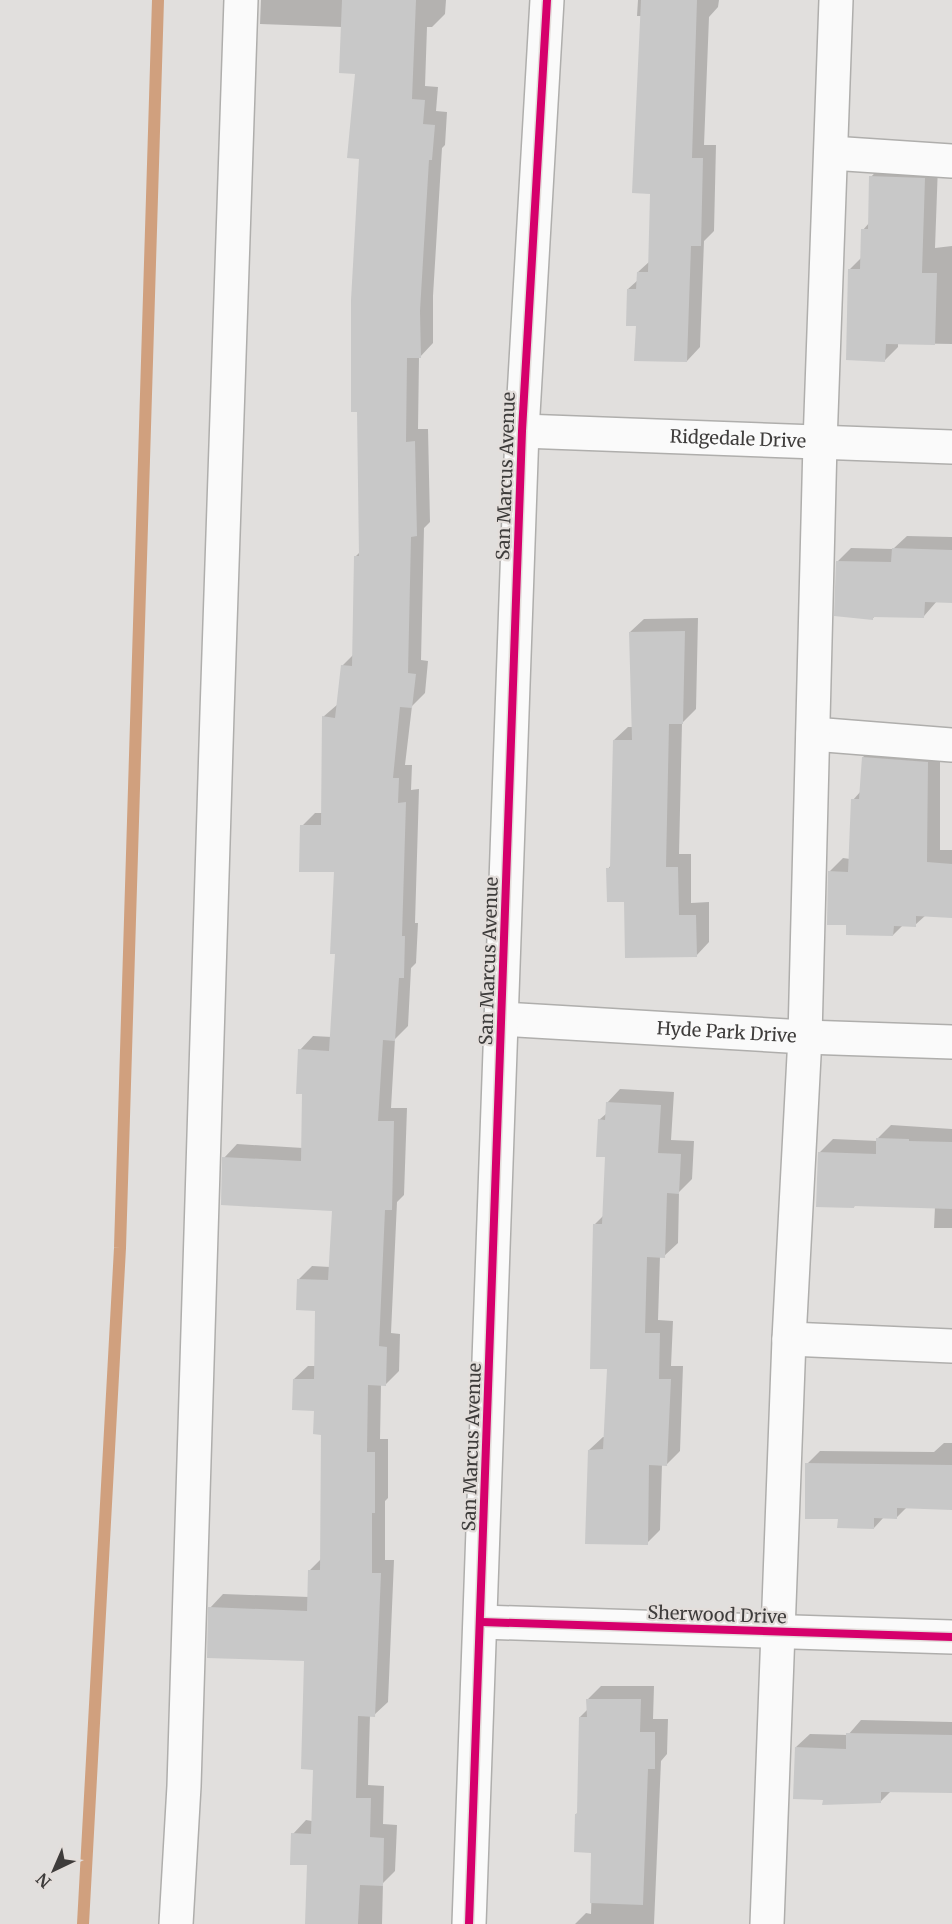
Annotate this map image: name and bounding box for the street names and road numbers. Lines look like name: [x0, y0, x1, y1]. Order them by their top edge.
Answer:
street label: San Marcus Avenue: [491, 391, 520, 561]
street label: Ridgedale Drive: [669, 425, 806, 453]
street label: San Marcus Avenue: [474, 876, 503, 1046]
street label: Hyde Park Drive: [656, 1016, 797, 1047]
street label: San Marcus Avenue: [457, 1362, 486, 1532]
street label: Sherwood Drive: [647, 1601, 787, 1628]

